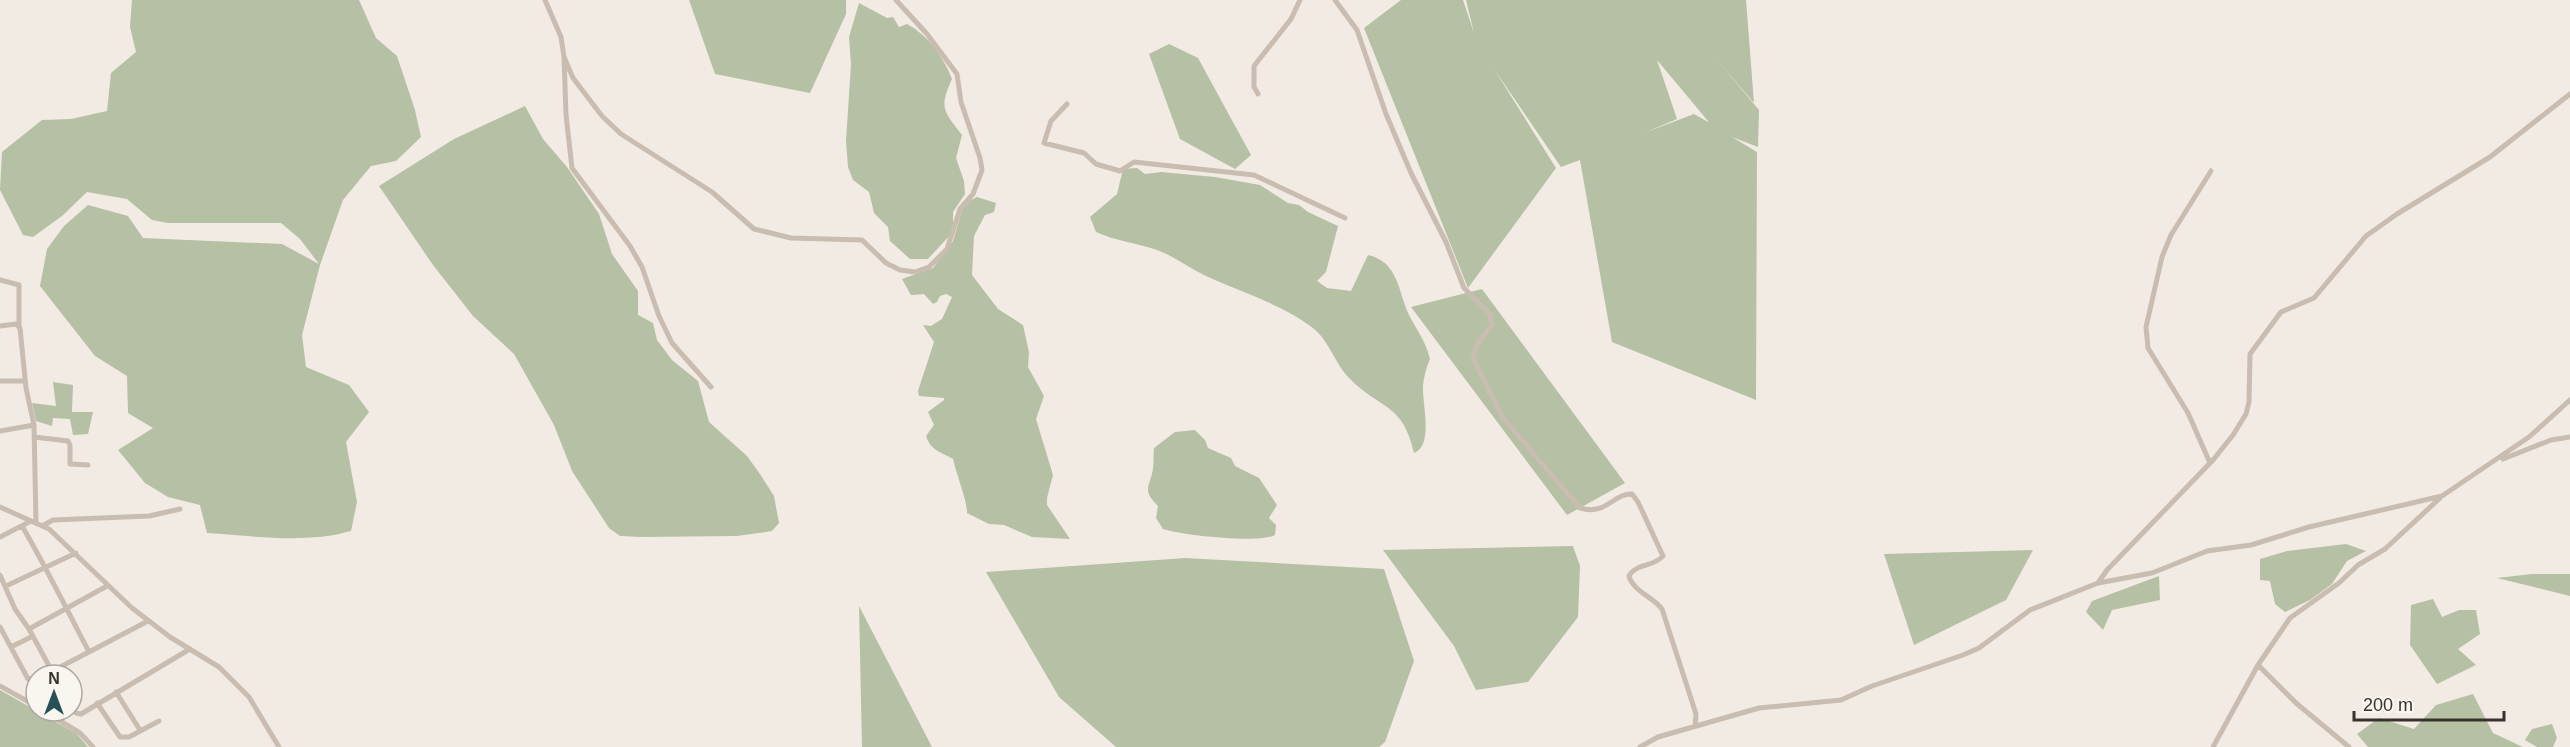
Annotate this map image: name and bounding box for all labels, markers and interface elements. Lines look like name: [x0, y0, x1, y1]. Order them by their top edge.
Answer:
north arrow: [24, 663, 84, 723]
text: N: [48, 670, 60, 687]
scale bar: [2354, 684, 2504, 722]
text: 200 m: [2363, 695, 2413, 715]

